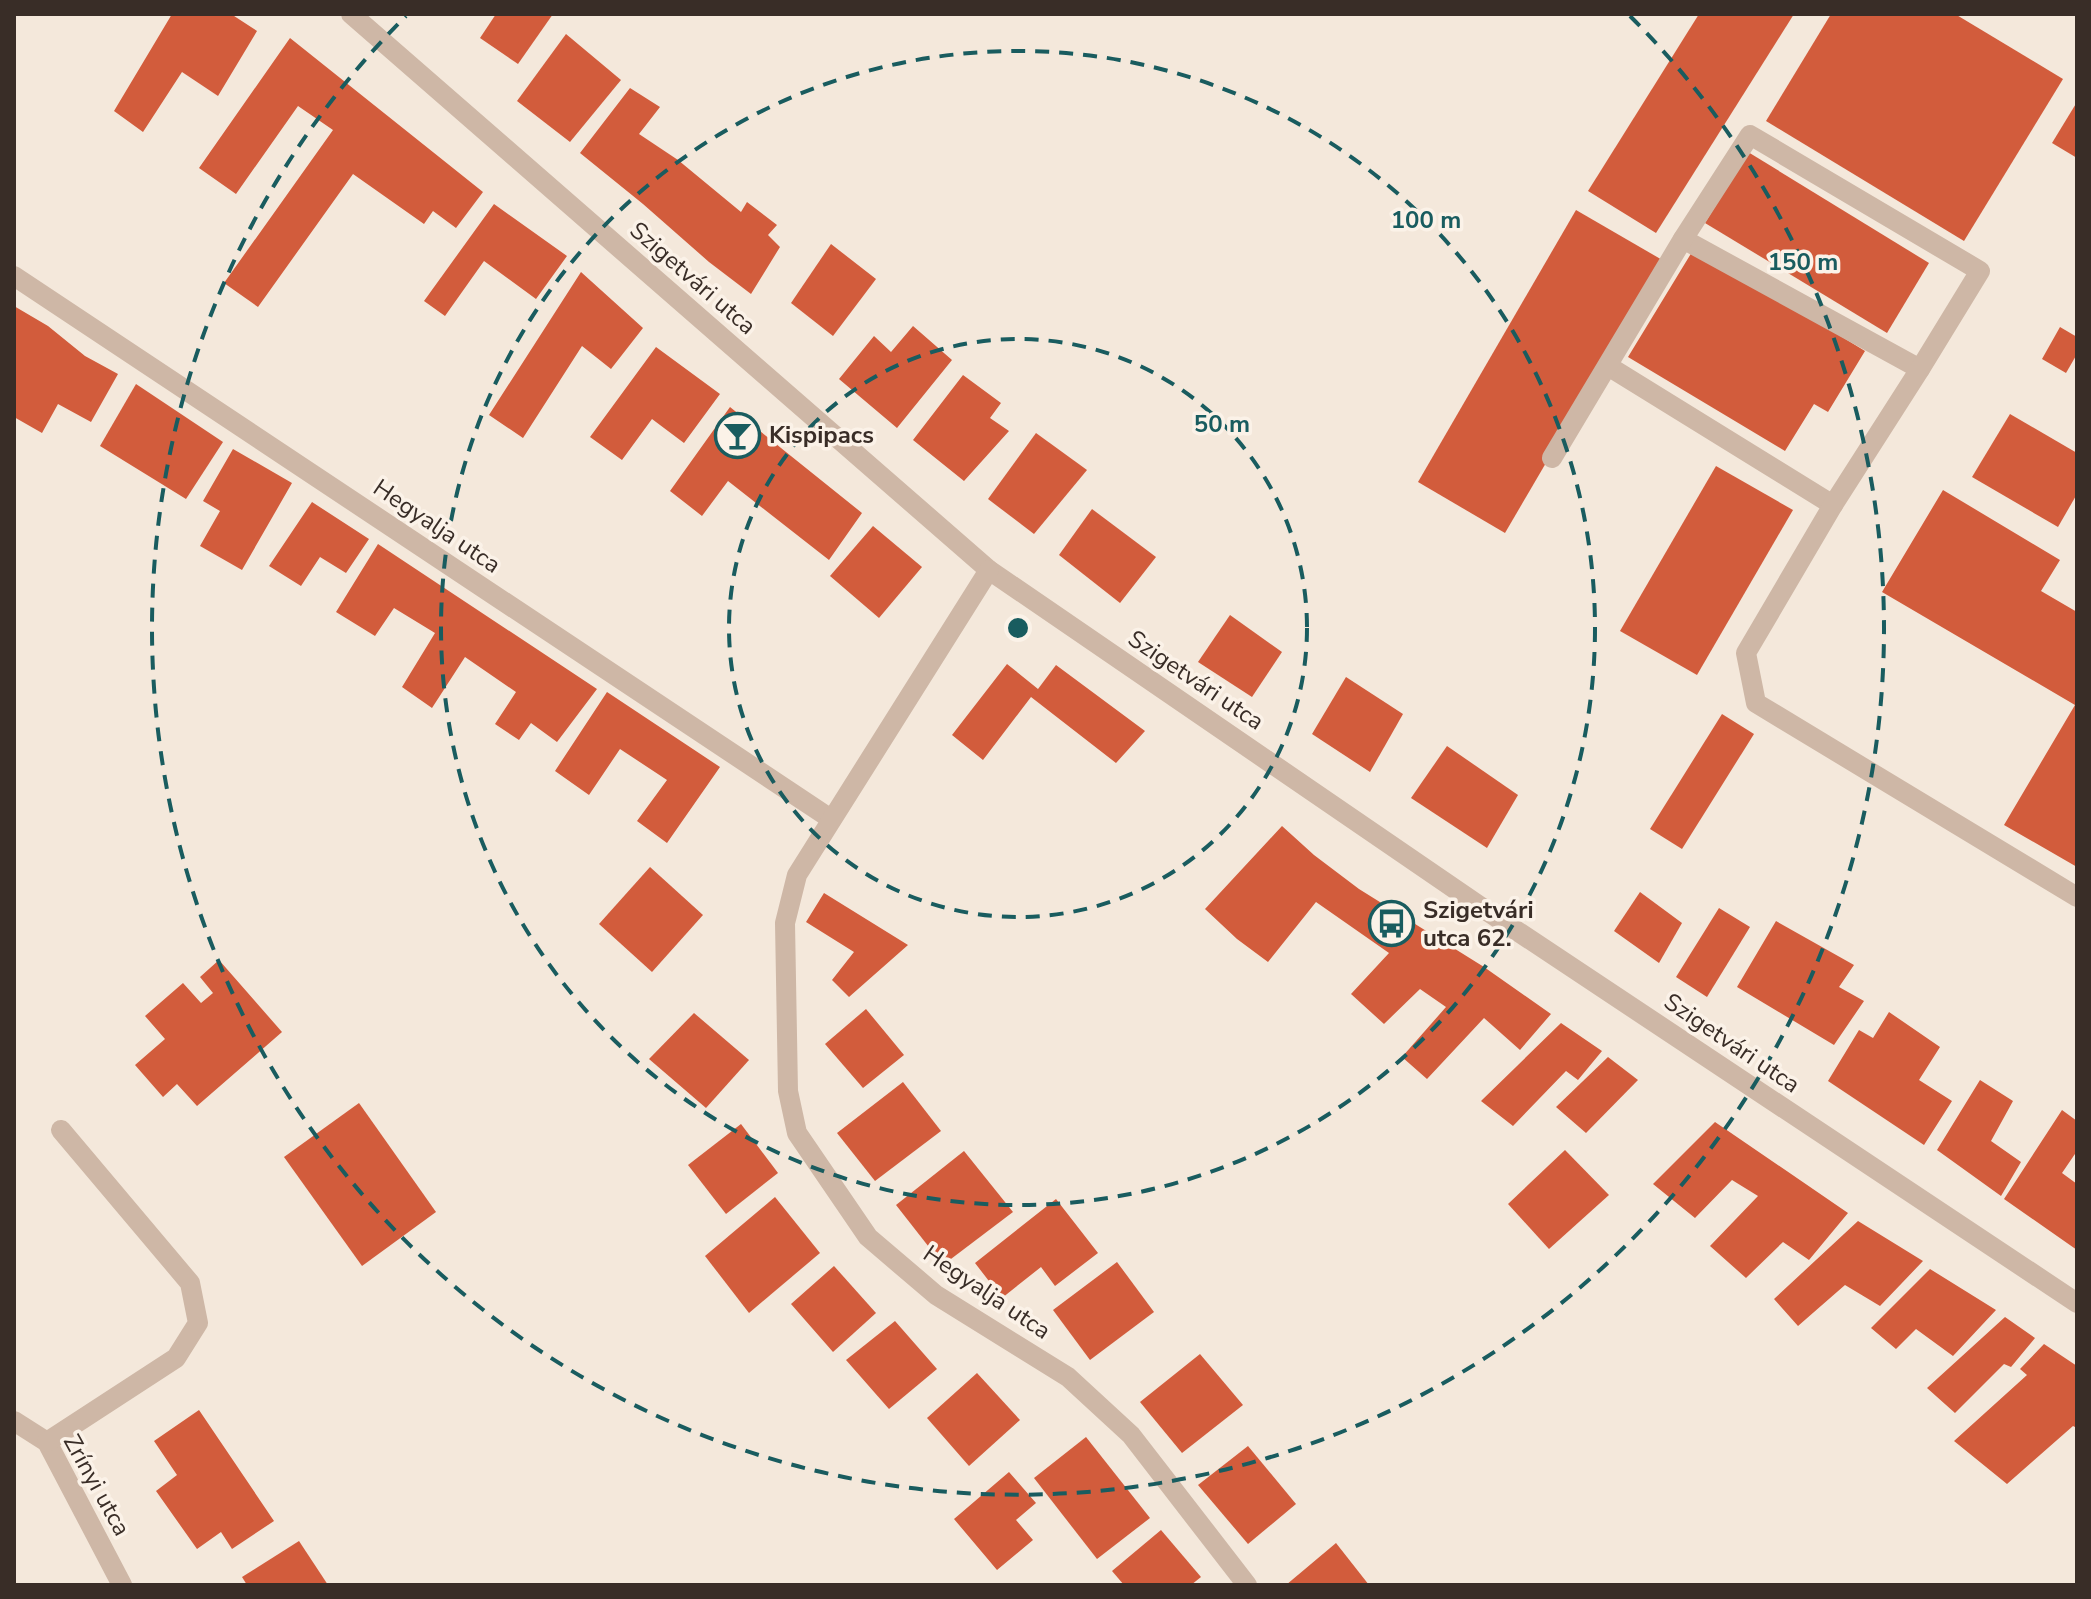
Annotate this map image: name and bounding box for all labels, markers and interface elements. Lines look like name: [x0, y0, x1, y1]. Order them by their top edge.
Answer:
text: 100 m: [1391, 204, 1461, 236]
street label: Szigetvári utca: [623, 214, 763, 342]
text: 150 m: [1768, 246, 1838, 278]
text: 50 m: [1194, 408, 1250, 440]
bar icon: Kispipacs: [714, 411, 762, 459]
place label: Kispipacs: [769, 419, 874, 451]
street label: Hegyalja utca: [367, 472, 507, 580]
centre of rings: [1004, 614, 1032, 642]
street label: Szigetvári utca: [1122, 623, 1270, 737]
place label: Szigetvári utca 62.: [1423, 894, 1534, 954]
bus stop icon: Szigetvári utca 62.: [1368, 900, 1416, 948]
street label: Szigetvári utca: [1658, 986, 1806, 1100]
street label: Hegyalja utca: [917, 1238, 1057, 1346]
street label: Zrínyi utca: [56, 1429, 138, 1541]

